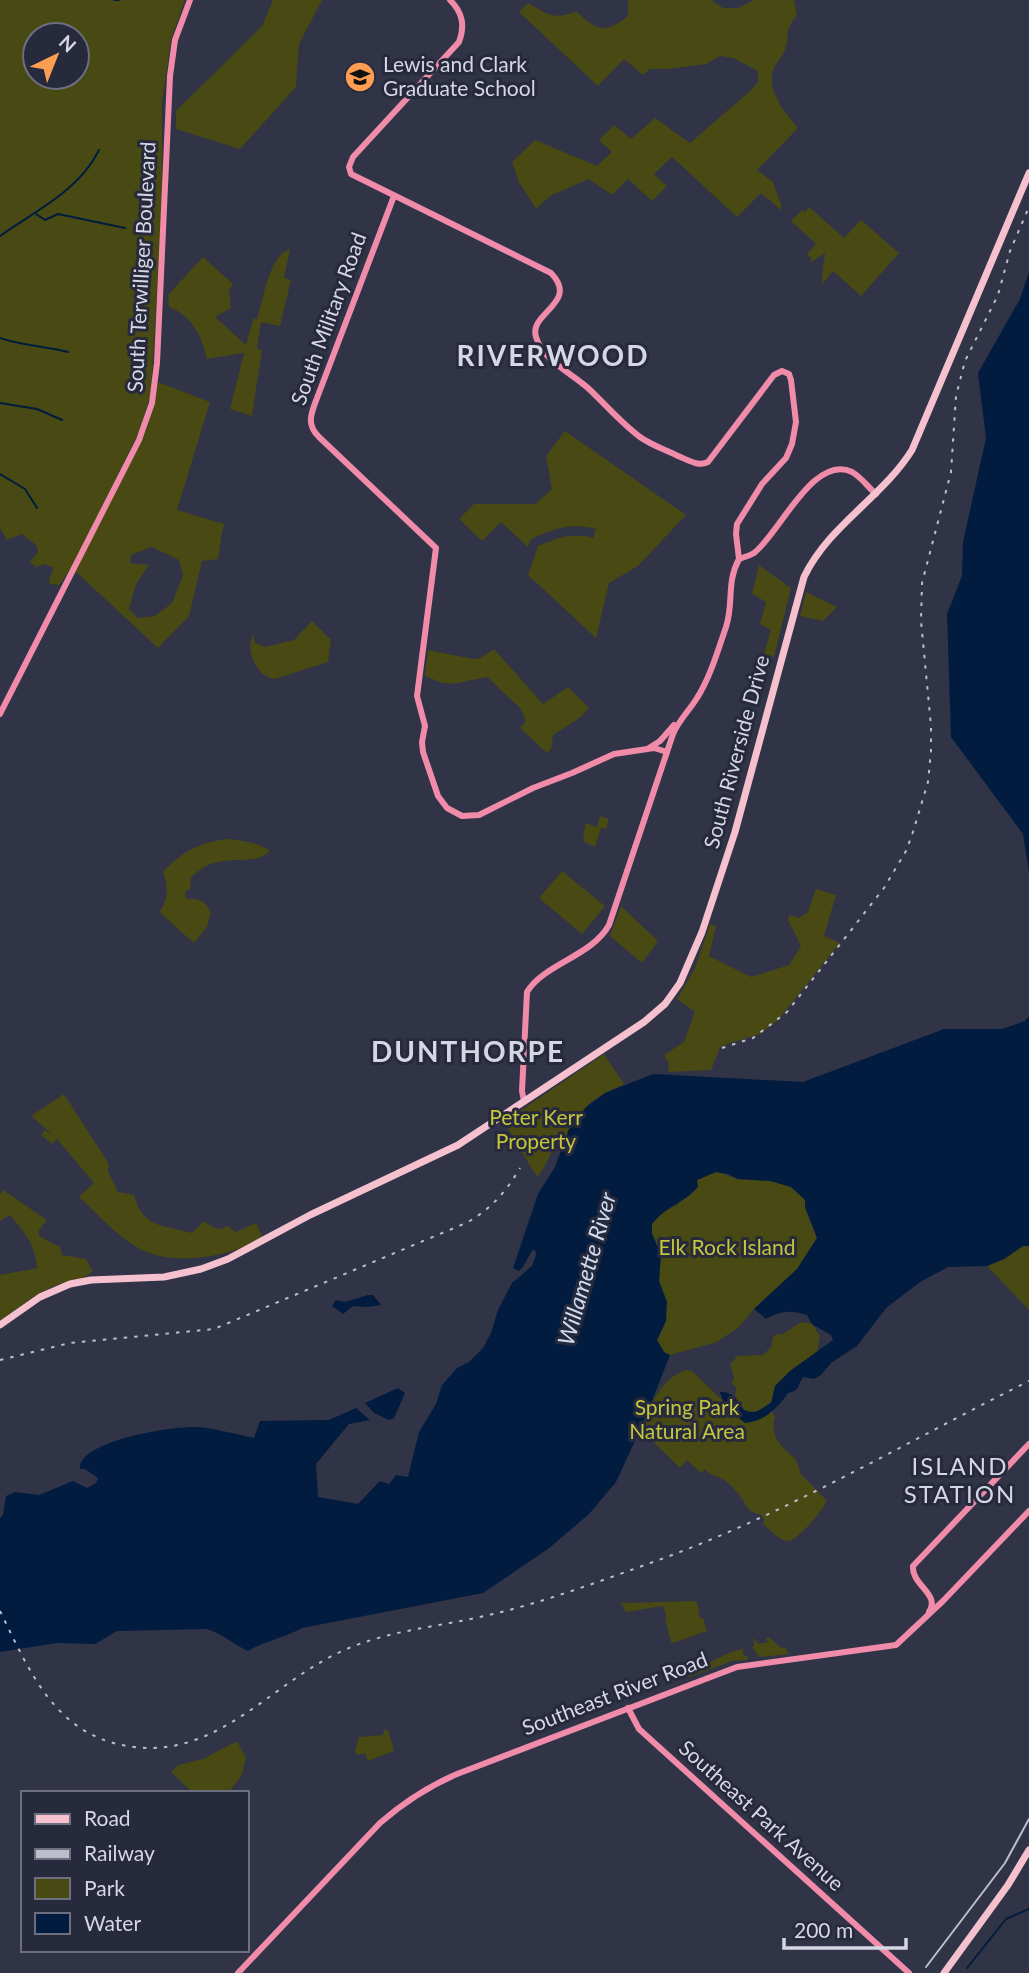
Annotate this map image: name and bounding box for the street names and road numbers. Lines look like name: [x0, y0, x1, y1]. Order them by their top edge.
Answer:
street label: South Terwilliger Boulevard: [121, 141, 160, 393]
street label: South Military Road: [285, 229, 370, 408]
street label: South Riverside Drive: [698, 652, 773, 851]
street label: Southeast River Road: [518, 1646, 711, 1739]
street label: Southeast Park Avenue: [675, 1734, 849, 1895]

